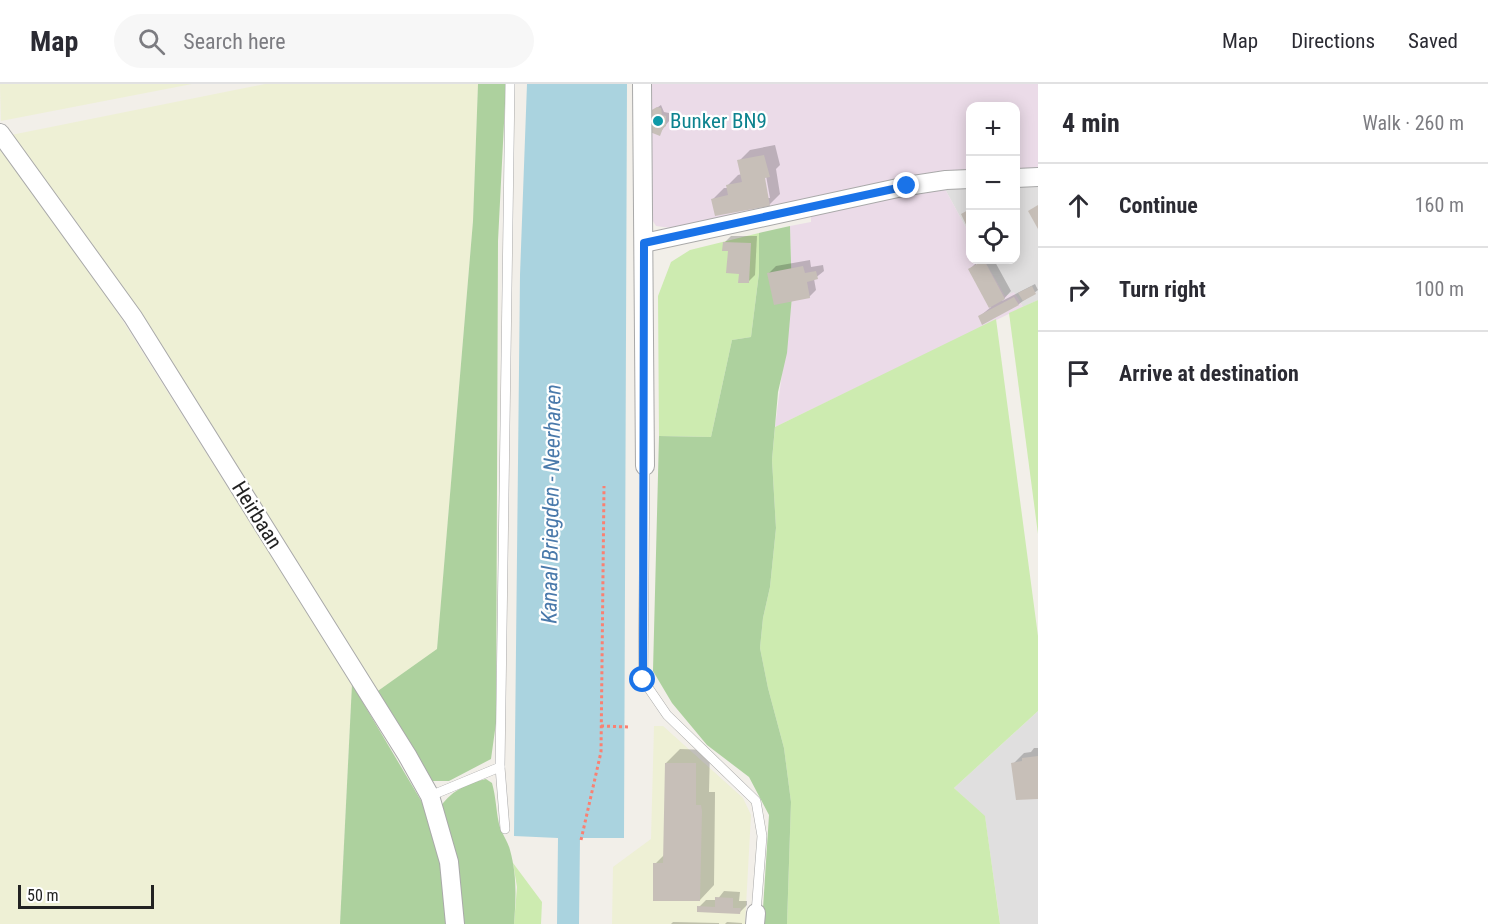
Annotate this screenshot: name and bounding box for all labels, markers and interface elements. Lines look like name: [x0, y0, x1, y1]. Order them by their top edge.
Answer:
search box: [114, 14, 534, 68]
text: Map: [30, 25, 78, 58]
icon: search: [135, 25, 168, 58]
text: Search here: [183, 29, 286, 54]
text: Map: [1222, 29, 1258, 53]
text: Directions: [1291, 29, 1375, 53]
text: Saved: [1408, 29, 1458, 53]
map controls: [966, 102, 1020, 264]
button: +: [966, 102, 1020, 156]
text: 4 min: [1062, 108, 1120, 138]
place label: Bunker BN9: [670, 109, 767, 133]
text: Walk · 260 m: [1363, 111, 1464, 135]
marker: Bunker BN9: [651, 114, 665, 128]
button: −: [966, 156, 1020, 210]
route end: [893, 172, 919, 198]
icon: ahead: [1062, 189, 1095, 222]
text: Continue: [1119, 193, 1198, 218]
text: 160 m: [1415, 193, 1464, 217]
button: locate: [966, 210, 1020, 264]
icon: right: [1062, 273, 1095, 306]
text: Turn right: [1119, 277, 1206, 302]
text: 100 m: [1415, 277, 1464, 301]
icon: arrive: [1062, 357, 1095, 390]
text: Arrive at destination: [1119, 361, 1299, 386]
water label: Kanaal Briegden - Neerharen: [536, 384, 566, 624]
street label: Heirbaan: [227, 477, 287, 553]
route start: [629, 666, 655, 692]
scale bar: [18, 882, 154, 910]
text: 50 m: [27, 886, 59, 905]

